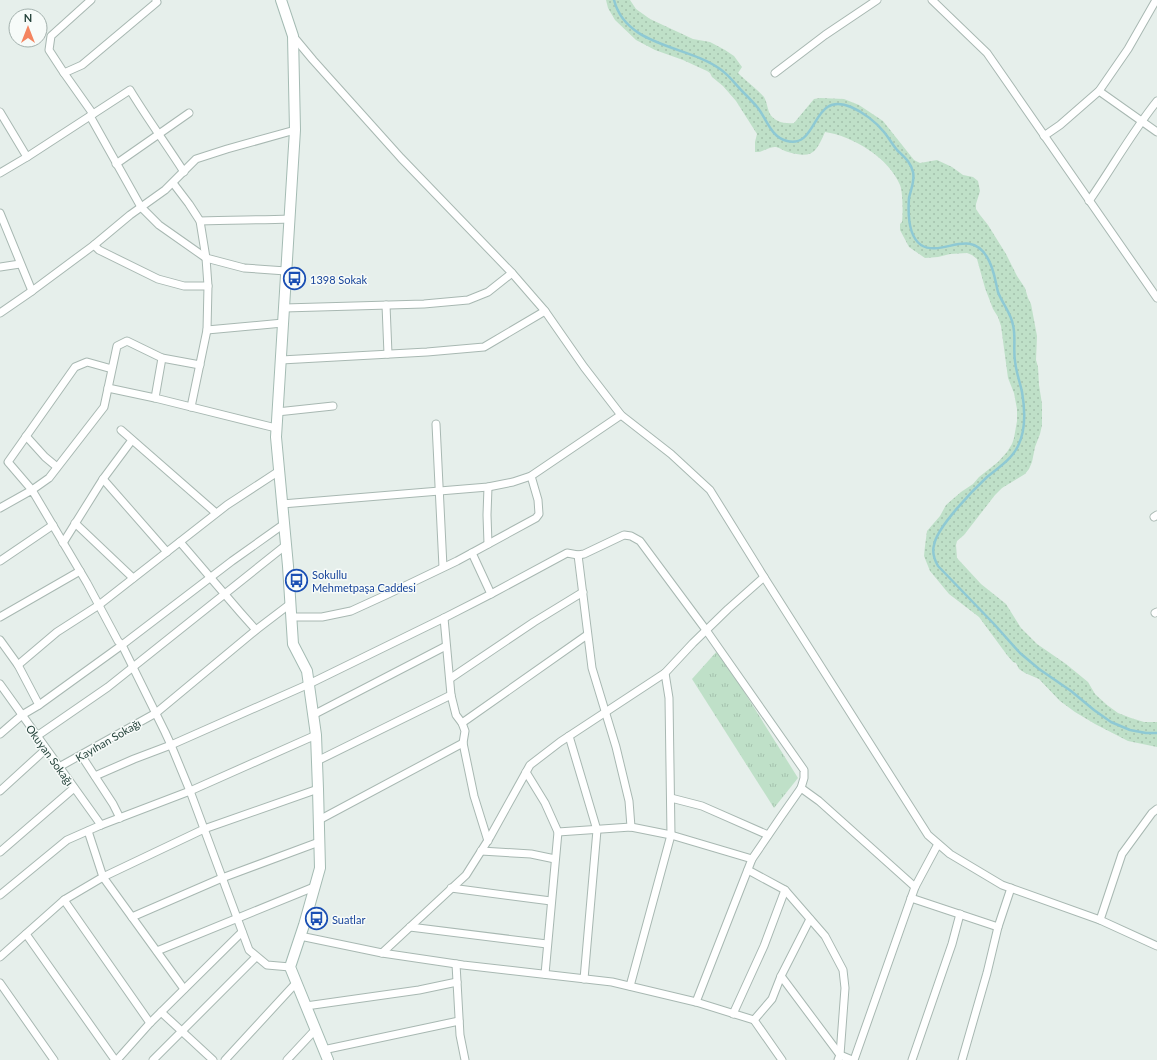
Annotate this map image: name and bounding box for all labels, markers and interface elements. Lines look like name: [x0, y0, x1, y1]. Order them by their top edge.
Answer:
north arrow: [8, 8, 48, 48]
text: N: [24, 11, 32, 24]
bus stop icon: 1398 Sokak: [281, 266, 307, 292]
place label: 1398 Sokak: [310, 273, 368, 286]
bus stop icon: Sokullu Mehmetpaşa Caddesi: [283, 567, 309, 593]
place label: Sokullu Mehmetpaşa Caddesi: [312, 568, 416, 594]
street label: Kayıhan Sokağı: [73, 716, 143, 764]
street label: Okuyan Sokağı: [24, 722, 76, 788]
bus stop icon: Suatlar: [304, 906, 330, 932]
place label: Suatlar: [332, 913, 365, 926]

